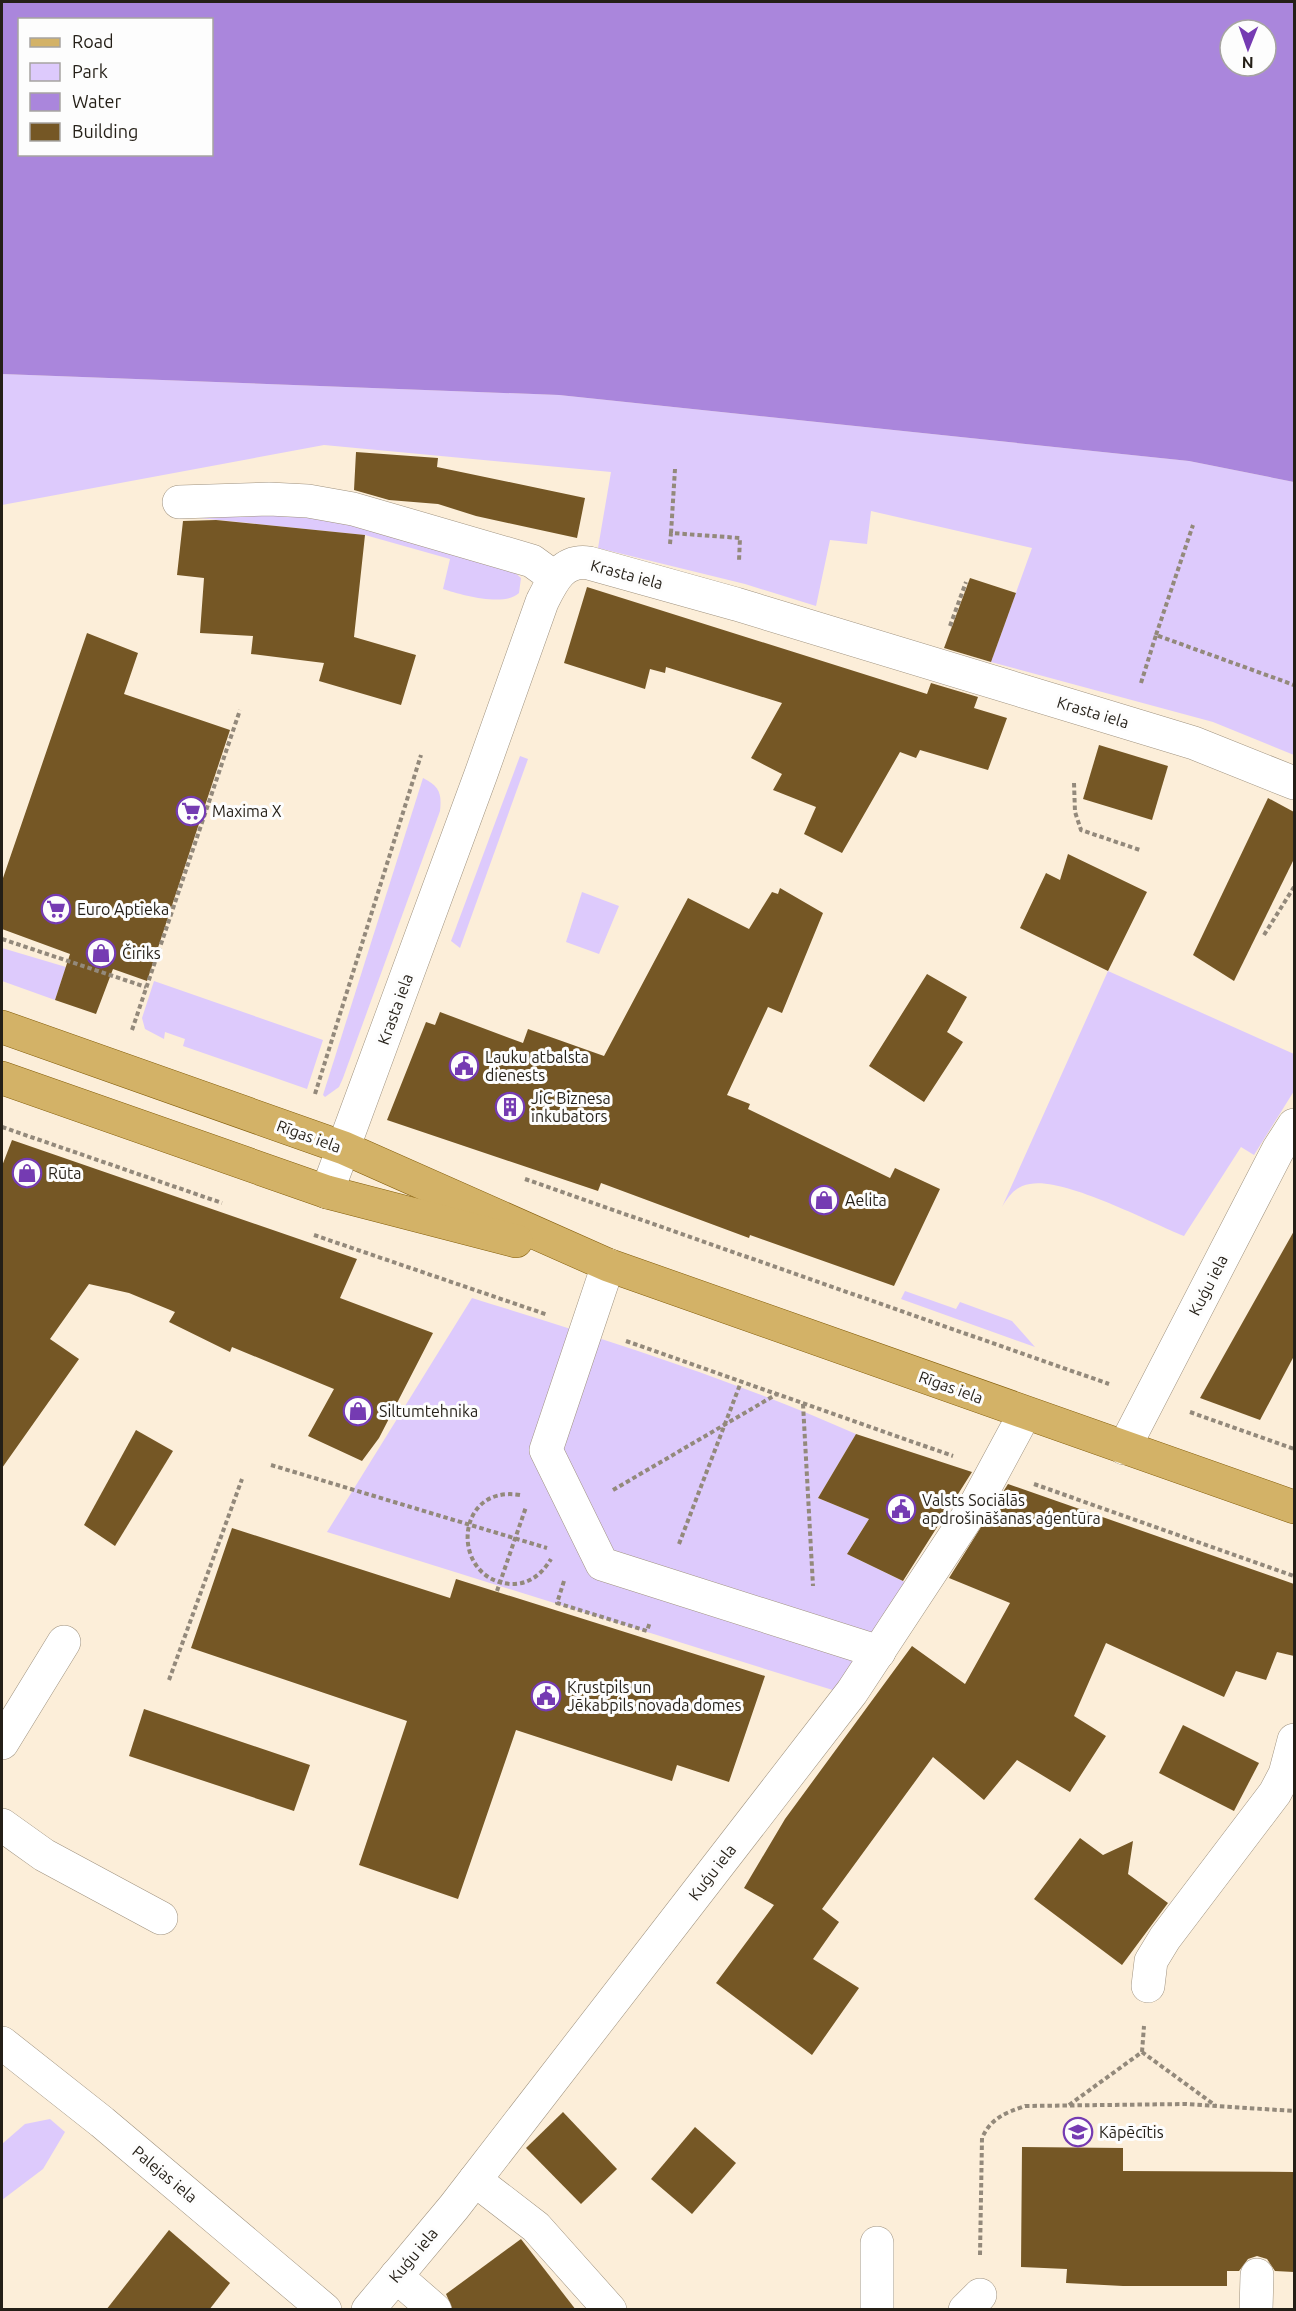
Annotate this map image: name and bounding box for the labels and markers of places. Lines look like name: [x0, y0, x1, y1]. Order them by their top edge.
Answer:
supermarket icon: Maxima X: [175, 795, 207, 827]
place label: Maxima X: [212, 802, 282, 820]
supermarket icon: Euro Aptieka: [40, 893, 72, 925]
place label: Euro Aptieka: [77, 900, 169, 918]
shop icon: Čiriks: [85, 937, 117, 969]
place label: Čiriks: [122, 943, 161, 962]
place label: Lauku atbalsta dienests: [485, 1048, 589, 1084]
public building icon: Lauku atbalsta dienests: [448, 1050, 480, 1082]
place label: JiC Biznesa inkubators: [531, 1089, 611, 1125]
building icon: JiC Biznesa inkubators: [494, 1091, 526, 1123]
shop icon: Rūta: [11, 1157, 43, 1189]
place label: Rūta: [48, 1164, 82, 1182]
shop icon: Aelita: [808, 1184, 840, 1216]
place label: Aelita: [845, 1191, 887, 1209]
shop icon: Siltumtehnika: [342, 1395, 374, 1427]
place label: Siltumtehnika: [379, 1402, 478, 1420]
place label: Valsts Sociālās apdrošināšanas aģentūra: [922, 1491, 1101, 1527]
public building icon: Valsts Sociālās apdrošināšanas aģentūra: [885, 1493, 917, 1525]
place label: Krustpils un Jēkabpils novada domes: [567, 1678, 741, 1714]
public building icon: Krustpils un Jēkabpils novada domes: [530, 1680, 562, 1712]
school or university icon: Kāpēcītis: [1062, 2116, 1094, 2148]
place label: Kāpēcītis: [1099, 2123, 1164, 2141]

